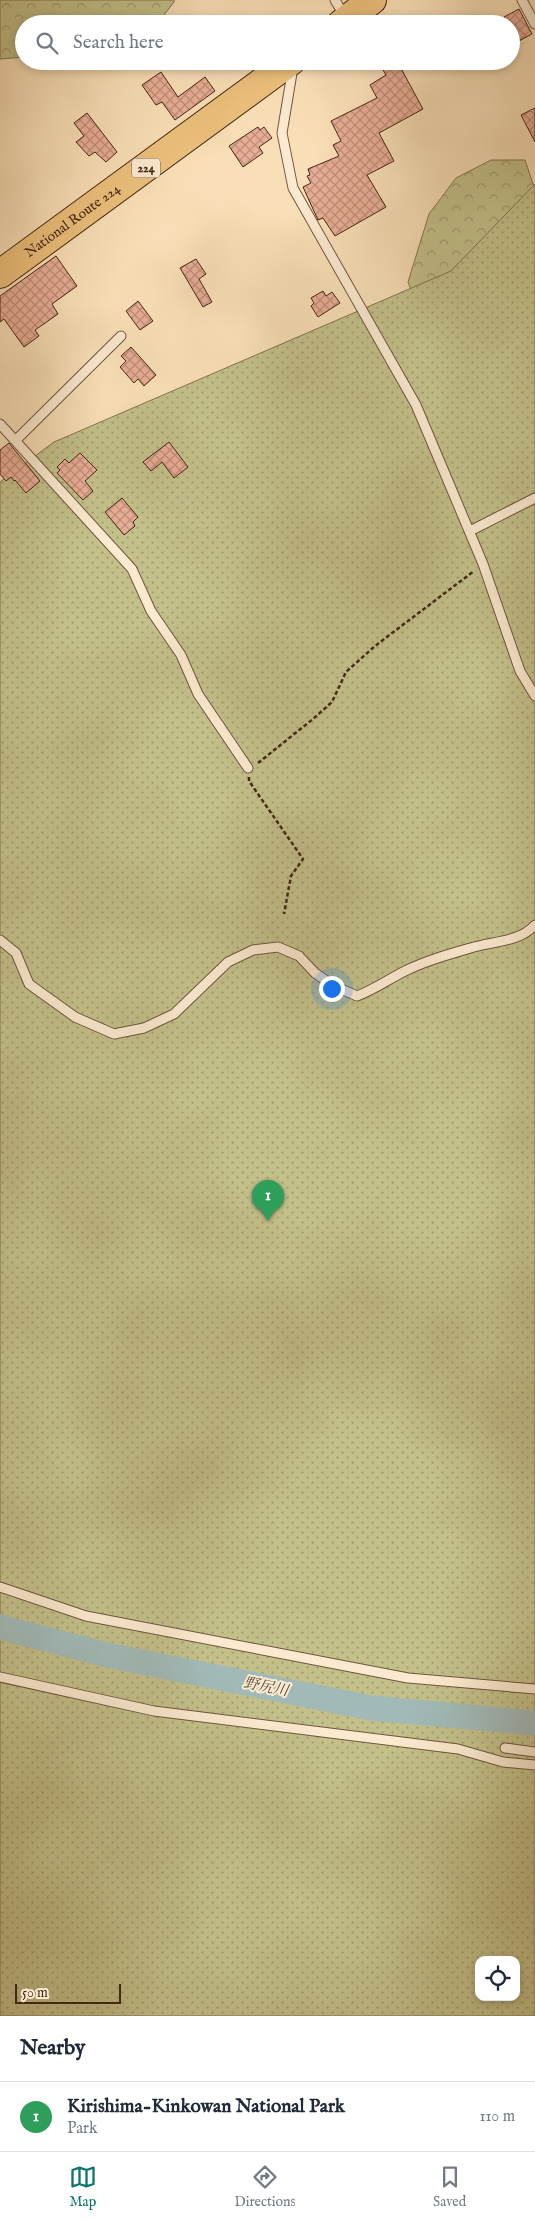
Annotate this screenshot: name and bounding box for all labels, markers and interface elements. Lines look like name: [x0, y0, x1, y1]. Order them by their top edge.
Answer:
search box: [15, 15, 520, 70]
icon: search: [33, 29, 61, 57]
text: Search here: [73, 31, 164, 55]
road number: 224: [132, 158, 160, 178]
street label: National Route 224: [21, 180, 124, 262]
your location: [319, 976, 345, 1002]
pin: 1: [252, 1180, 284, 1221]
water label: 野尻川: [242, 1673, 292, 1701]
map controls: [475, 1956, 520, 2001]
button: locate: [475, 1956, 520, 2001]
scale bar: [15, 1981, 121, 2004]
text: 50 m: [22, 1984, 48, 2002]
text: Nearby: [20, 2035, 85, 2062]
text: Kirishima-Kinkowan National Park: [67, 2095, 345, 2119]
text: 1: [33, 2107, 39, 2127]
text: 110 m: [479, 2107, 515, 2127]
text: Park: [67, 2119, 97, 2139]
tab: Map: [69, 2163, 97, 2211]
tab: Directions: [234, 2163, 295, 2211]
tab: Saved: [433, 2163, 466, 2211]

